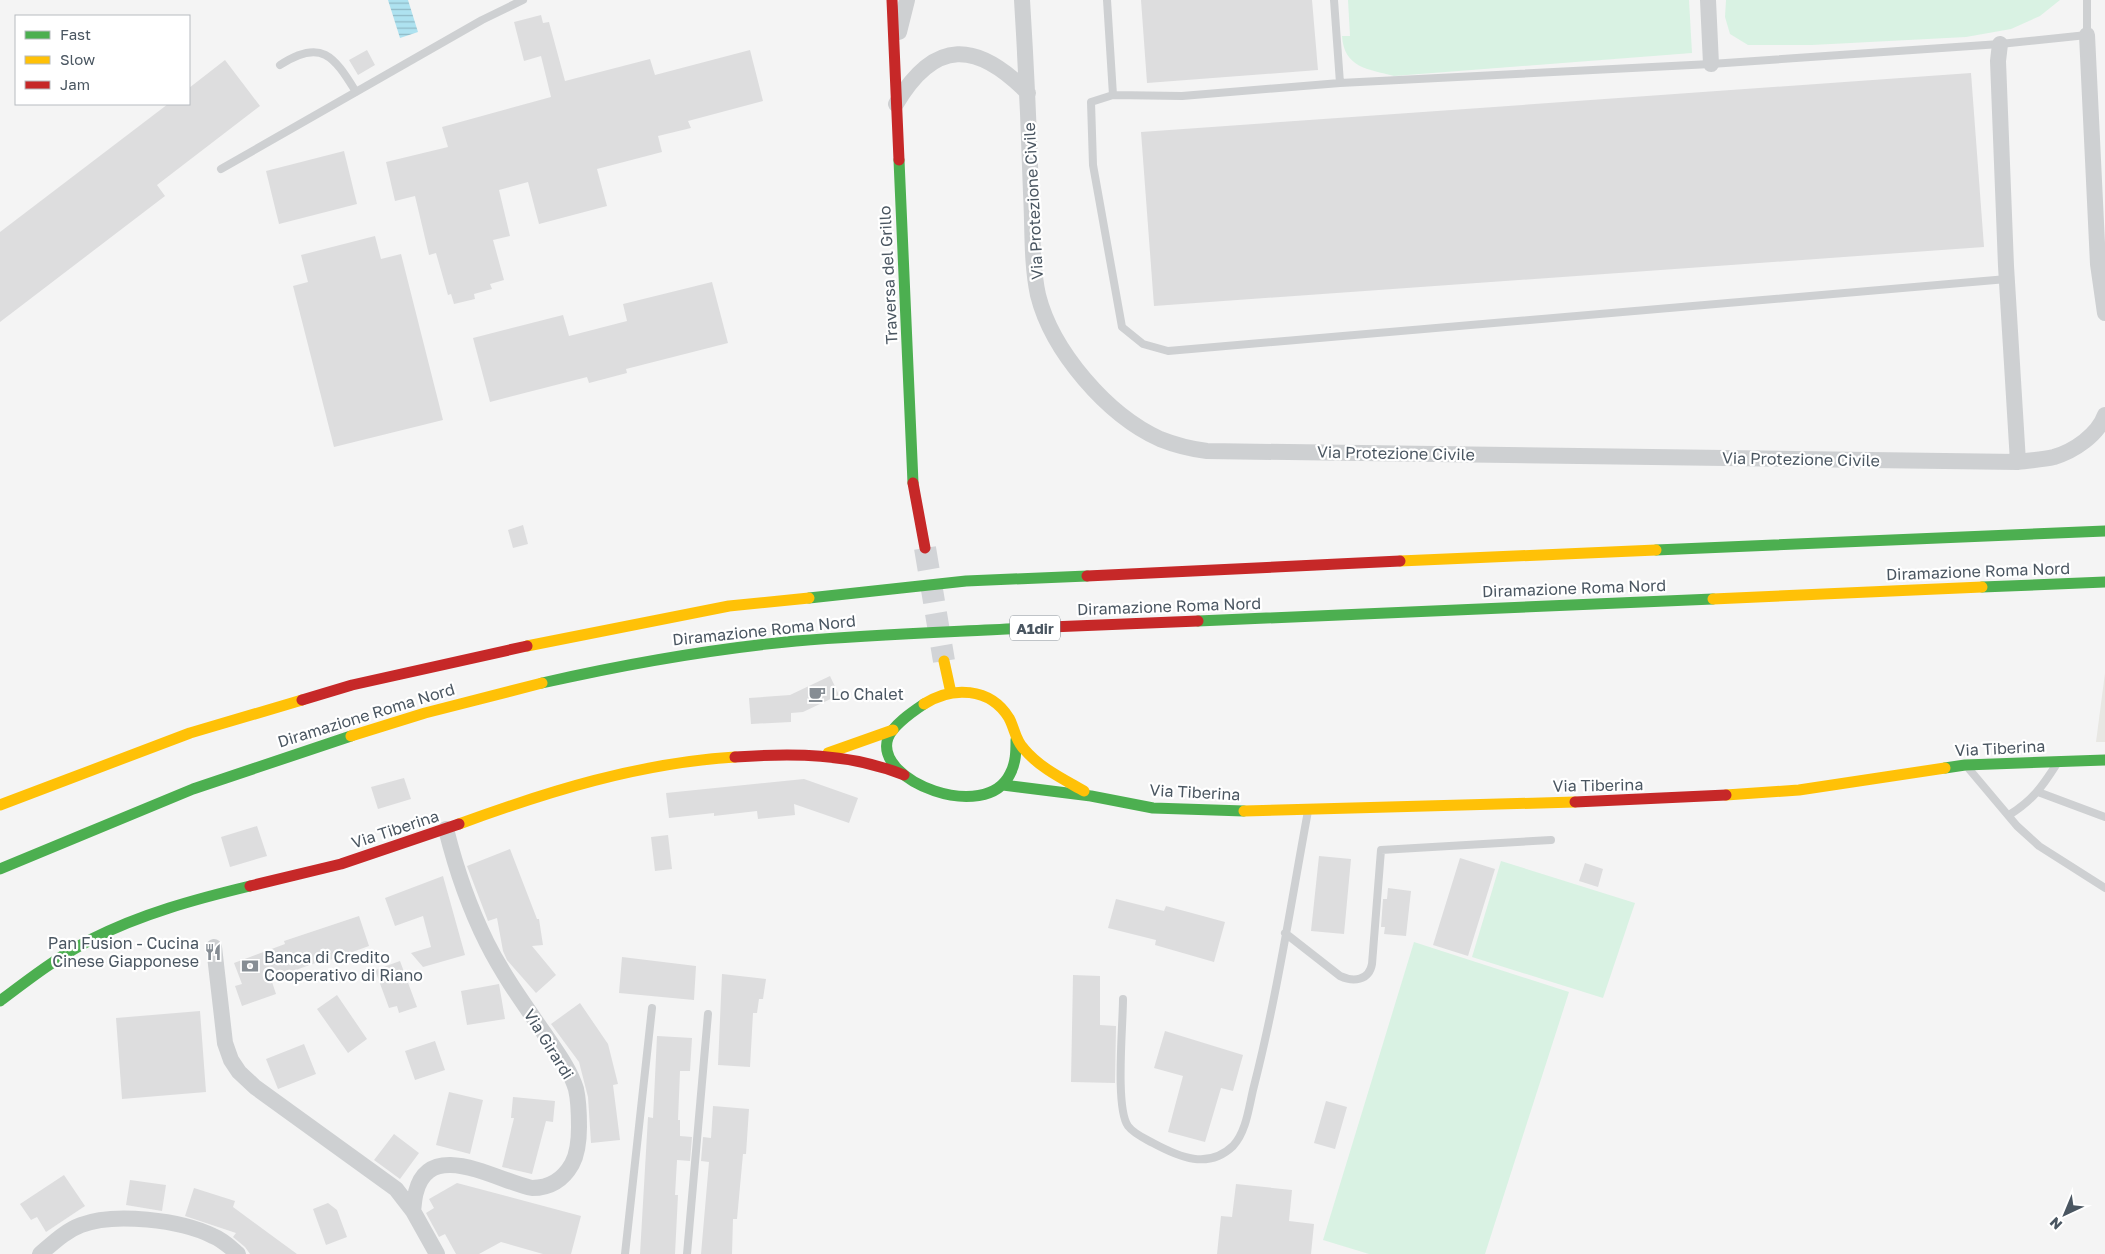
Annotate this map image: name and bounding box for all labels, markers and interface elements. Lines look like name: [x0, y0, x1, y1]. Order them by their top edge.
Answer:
legend: [15, 15, 190, 105]
text: Fast: [60, 25, 91, 43]
text: Slow: [60, 50, 95, 68]
text: Jam: [60, 75, 90, 93]
street label: Via Protezione Civile: [1019, 122, 1047, 280]
street label: Traversa del Grillo: [874, 205, 902, 345]
street label: Via Protezione Civile: [1317, 442, 1475, 464]
street label: Via Protezione Civile: [1722, 448, 1880, 470]
street label: Diramazione Roma Nord: [1886, 558, 2070, 584]
street label: Diramazione Roma Nord: [1482, 575, 1666, 601]
street label: Diramazione Roma Nord: [1077, 593, 1261, 619]
street label: Diramazione Roma Nord: [671, 610, 857, 650]
road number: A1dir: [1010, 616, 1060, 640]
street label: Diramazione Roma Nord: [275, 679, 457, 751]
cafe icon: Lo Chalet: [807, 684, 827, 704]
place label: Lo Chalet: [831, 684, 904, 704]
street label: Via Tiberina: [1954, 736, 2046, 760]
street label: Via Tiberina: [1552, 774, 1644, 796]
street label: Via Tiberina: [1149, 780, 1241, 804]
street label: Via Tiberina: [349, 805, 441, 853]
place label: Pan Fusion - Cucina Cinese Giapponese: [48, 933, 199, 971]
restaurant icon: Pan Fusion - Cucina Cinese Giapponese: [203, 942, 223, 962]
place label: Banca di Credito Cooperativo di Riano: [264, 947, 423, 985]
bank icon: Banca di Credito Cooperativo di Riano: [240, 956, 260, 976]
street label: Via Girardi: [520, 1005, 578, 1083]
north arrow: [2040, 1189, 2090, 1239]
text: N: [2046, 1214, 2065, 1234]

